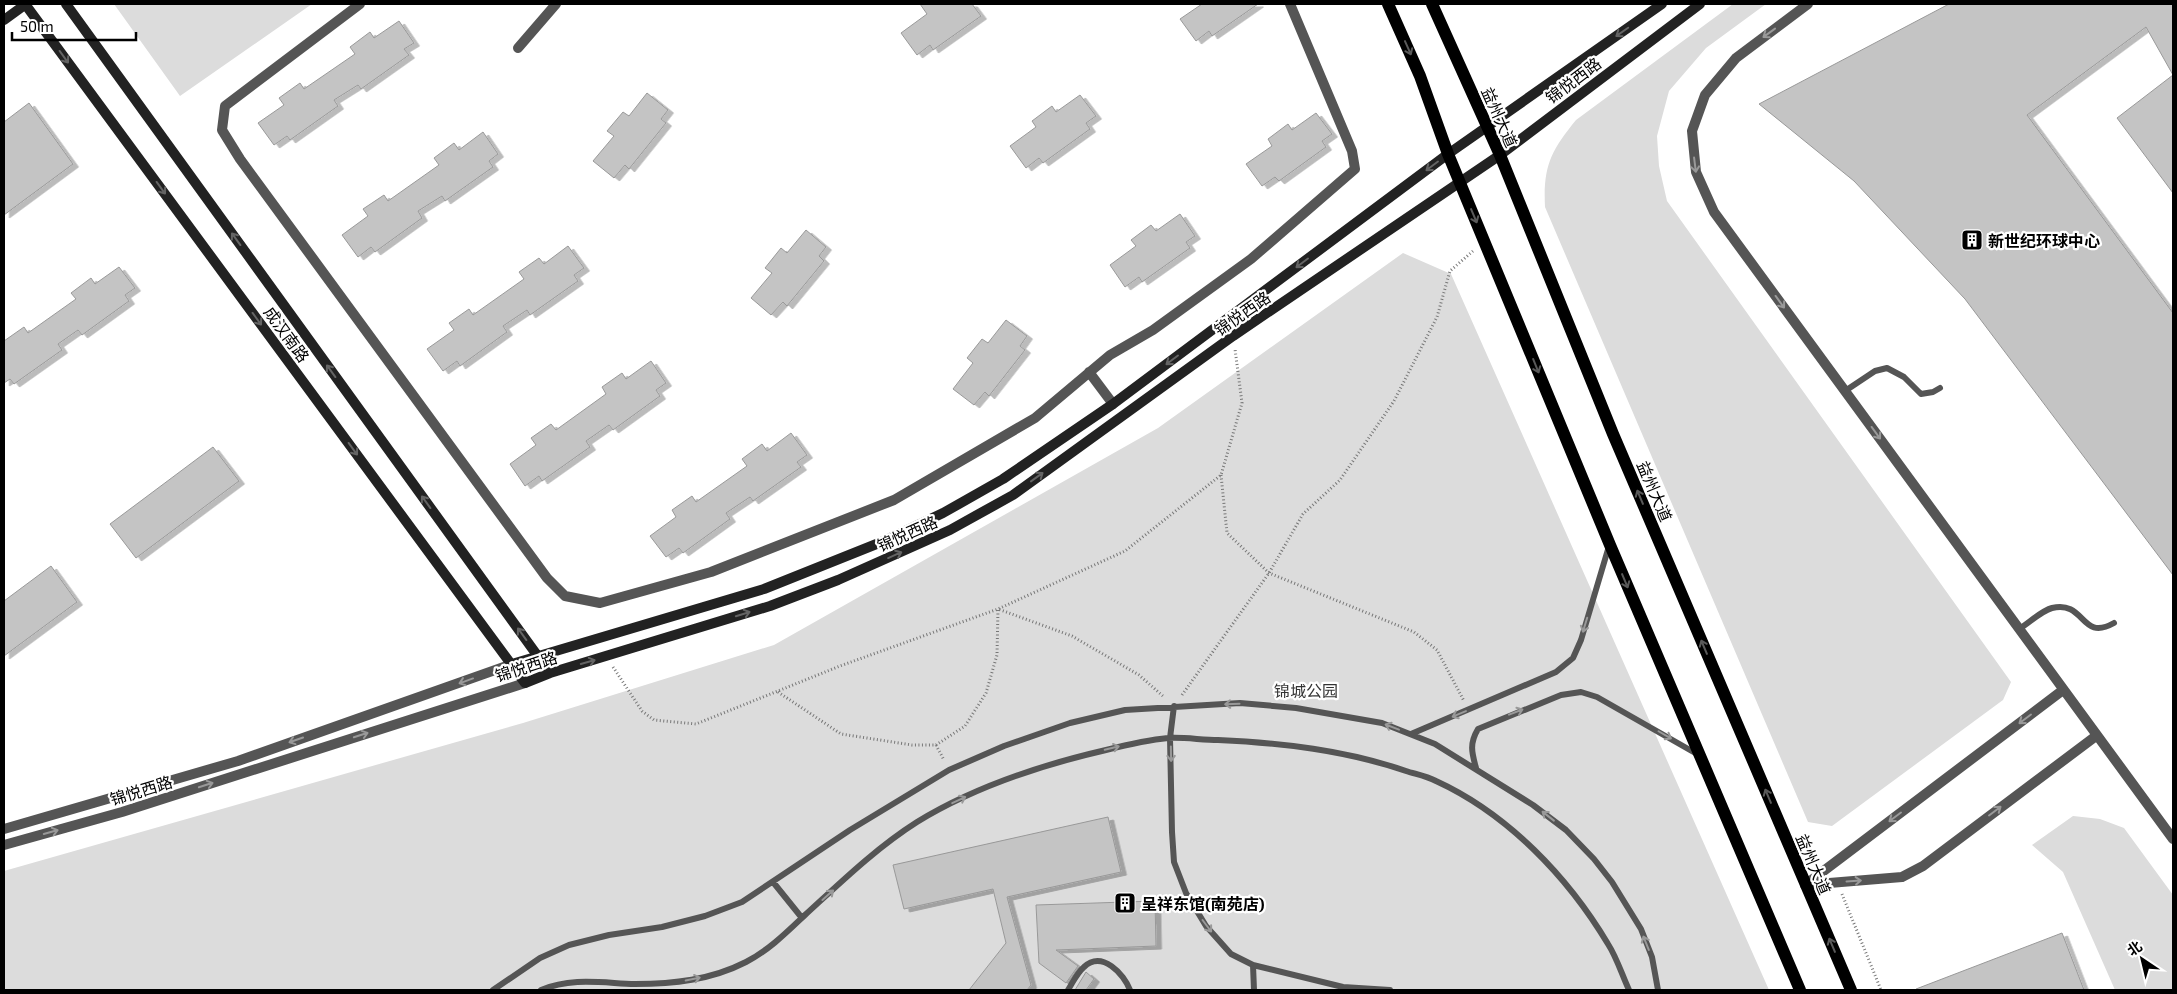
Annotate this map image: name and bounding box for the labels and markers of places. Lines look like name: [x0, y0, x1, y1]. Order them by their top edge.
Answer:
building icon: 新世纪环球中心: [1960, 228, 1984, 252]
place label: 新世纪环球中心: [1988, 231, 2100, 250]
building icon: 呈祥东馆(南苑店): [1113, 891, 1137, 915]
place label: 呈祥东馆(南苑店): [1141, 894, 1265, 913]

